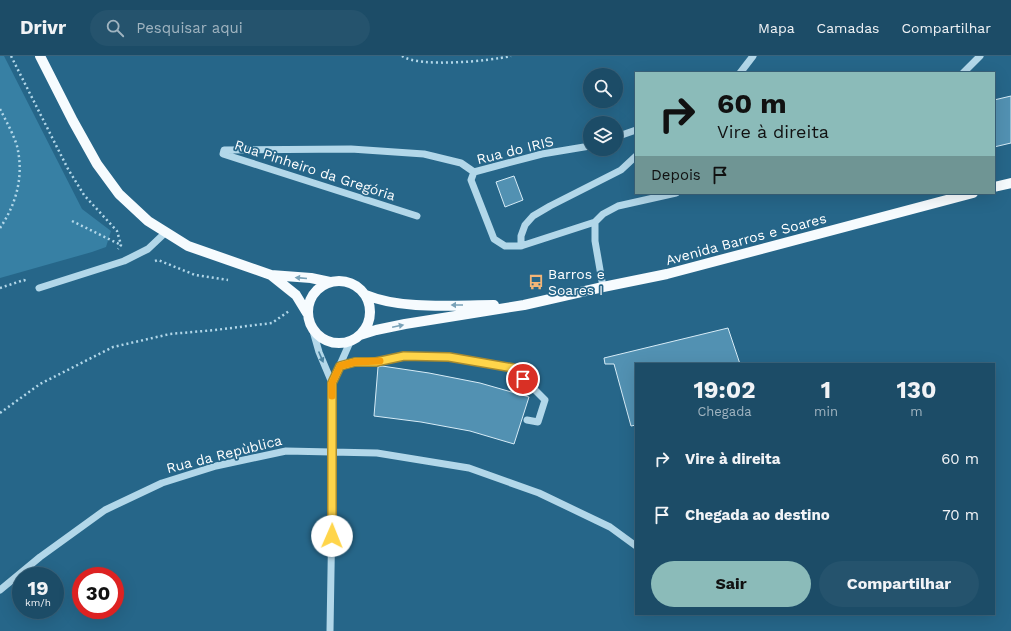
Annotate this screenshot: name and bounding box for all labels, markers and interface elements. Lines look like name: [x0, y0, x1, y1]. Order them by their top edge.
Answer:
search box: [90, 10, 370, 46]
text: Drivr: [20, 16, 66, 39]
icon: search: [104, 17, 126, 39]
text: Pesquisar aqui: [136, 19, 243, 37]
text: Mapa: [758, 20, 795, 36]
text: Camadas: [817, 20, 879, 36]
text: Compartilhar: [901, 20, 991, 36]
map controls: [583, 68, 623, 156]
button: search: [583, 68, 623, 108]
text: 60 m: [717, 87, 787, 120]
icon: right: [651, 88, 703, 140]
button: layers: [583, 116, 623, 156]
text: Vire à direita: [717, 121, 829, 142]
street label: Rua do IRIS: [475, 133, 555, 167]
street label: Rua Pinheiro da Gregória: [232, 136, 398, 204]
icon: arrive: [709, 164, 731, 186]
text: Depois: [651, 166, 701, 184]
street label: Avenida Barros e Soares: [664, 210, 828, 268]
place label: Barros e Soares I: [548, 266, 605, 298]
bus stop icon: Barros e Soares I: [527, 273, 545, 291]
one-way arrow: [295, 274, 307, 281]
one-way arrow: [450, 302, 463, 308]
one-way arrow: [392, 322, 404, 328]
one-way arrow: [318, 352, 324, 363]
pin: [506, 362, 540, 396]
icon: arrive: [512, 368, 534, 390]
text: 19:02: [693, 376, 756, 404]
text: 1: [821, 376, 831, 404]
text: 130: [896, 376, 937, 404]
text: Chegada: [697, 404, 752, 419]
text: min: [814, 404, 838, 419]
text: m: [910, 404, 923, 419]
street label: Rua da Repùblica: [165, 432, 283, 476]
icon: right: [651, 448, 673, 470]
text: Vire à direita: [685, 450, 780, 468]
text: 60 m: [941, 450, 979, 468]
icon: arrive: [651, 504, 673, 526]
text: Chegada ao destino: [685, 506, 830, 524]
text: 70 m: [942, 506, 979, 524]
position arrow: [311, 515, 353, 557]
button: Sair: [651, 561, 811, 607]
button: Compartilhar: [819, 561, 979, 607]
speed limit sign: 30: [72, 567, 124, 619]
text: 19: [28, 576, 48, 600]
text: km/h: [25, 597, 51, 608]

